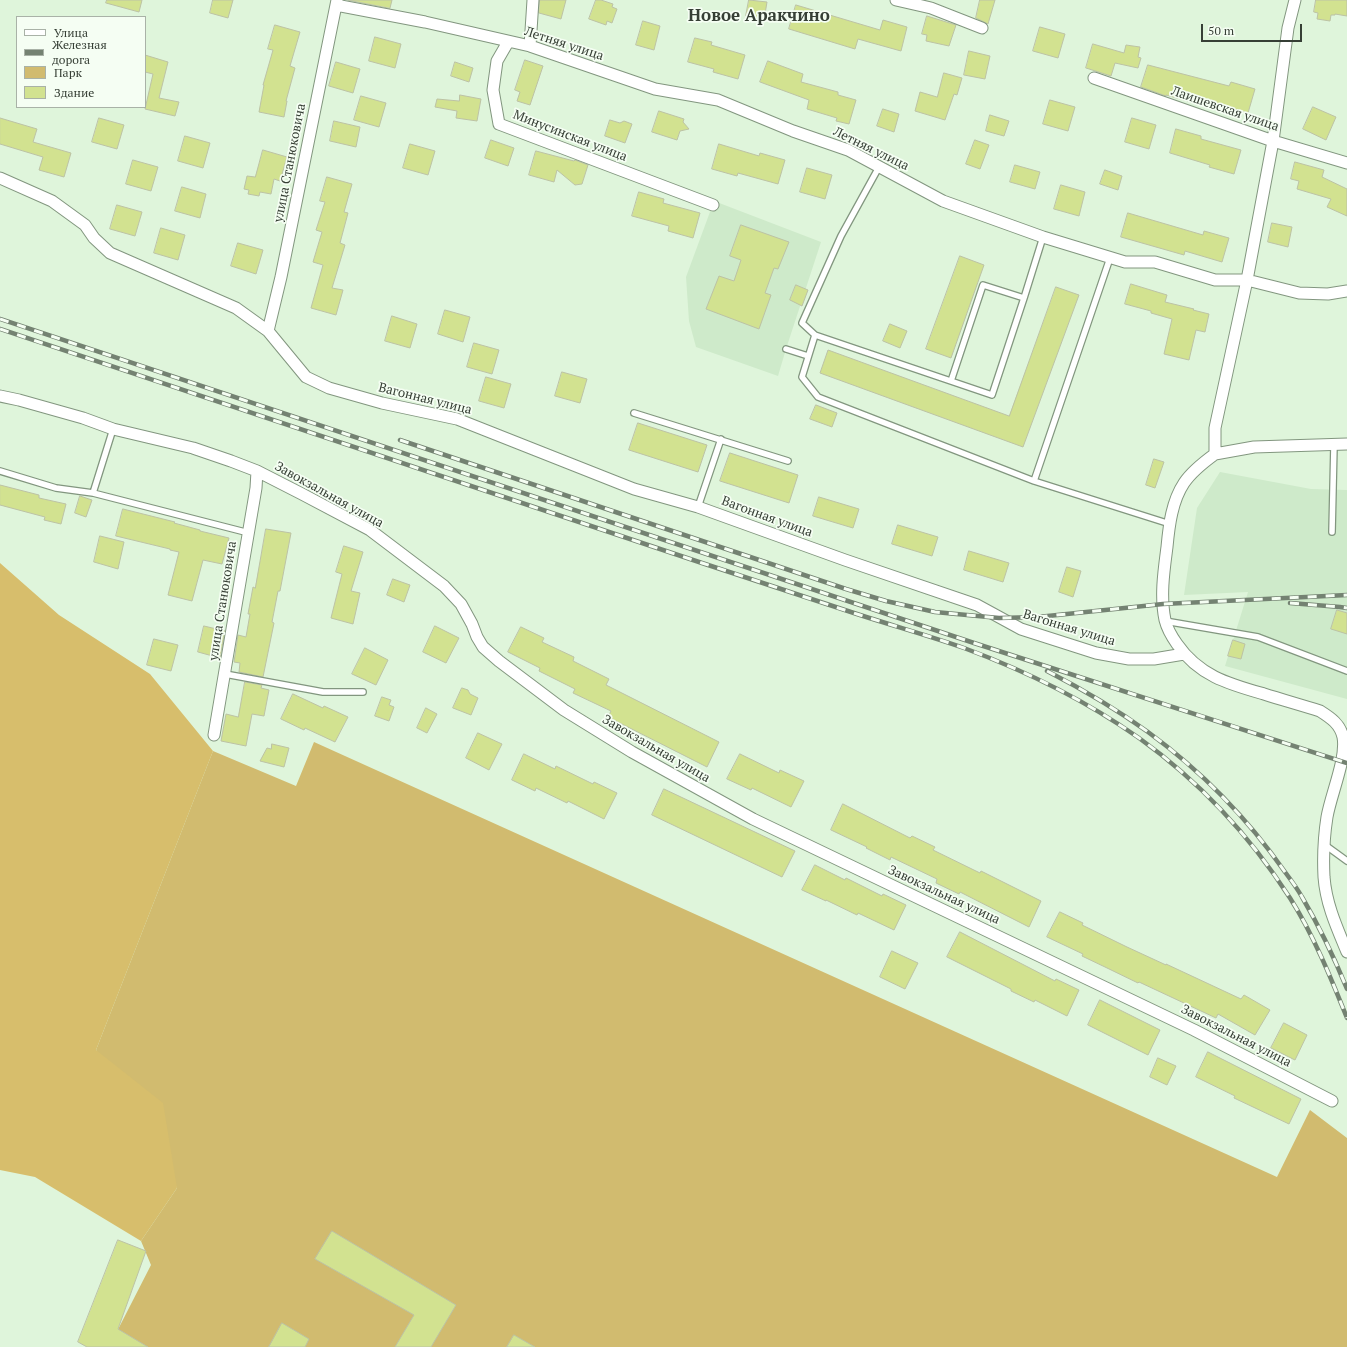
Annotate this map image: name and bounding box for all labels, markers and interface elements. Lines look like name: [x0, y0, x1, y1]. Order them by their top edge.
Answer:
district label: Новое Аракчино: [688, 6, 830, 26]
legend: [16, 16, 146, 108]
scale bar: [1203, 16, 1304, 42]
text: 50 m: [1208, 23, 1234, 38]
street label: Летняя улица: [522, 24, 606, 64]
text: Улица: [54, 25, 88, 40]
text: Железная дорога: [52, 37, 107, 67]
text: Парк: [54, 65, 82, 80]
street label: Лаишевская улица: [1169, 83, 1281, 135]
text: Здание: [54, 85, 94, 100]
street label: улица Станюковича: [271, 102, 309, 224]
street label: Минусинская улица: [511, 107, 629, 165]
street label: Летняя улица: [831, 124, 911, 174]
street label: Вагонная улица: [377, 380, 473, 418]
street label: Завокзальная улица: [272, 459, 386, 531]
street label: Вагонная улица: [719, 493, 815, 541]
street label: улица Станюковича: [206, 540, 240, 662]
street label: Вагонная улица: [1021, 607, 1117, 649]
street label: Завокзальная улица: [599, 712, 713, 786]
street label: Завокзальная улица: [886, 862, 1002, 928]
street label: Завокзальная улица: [1178, 1001, 1294, 1071]

